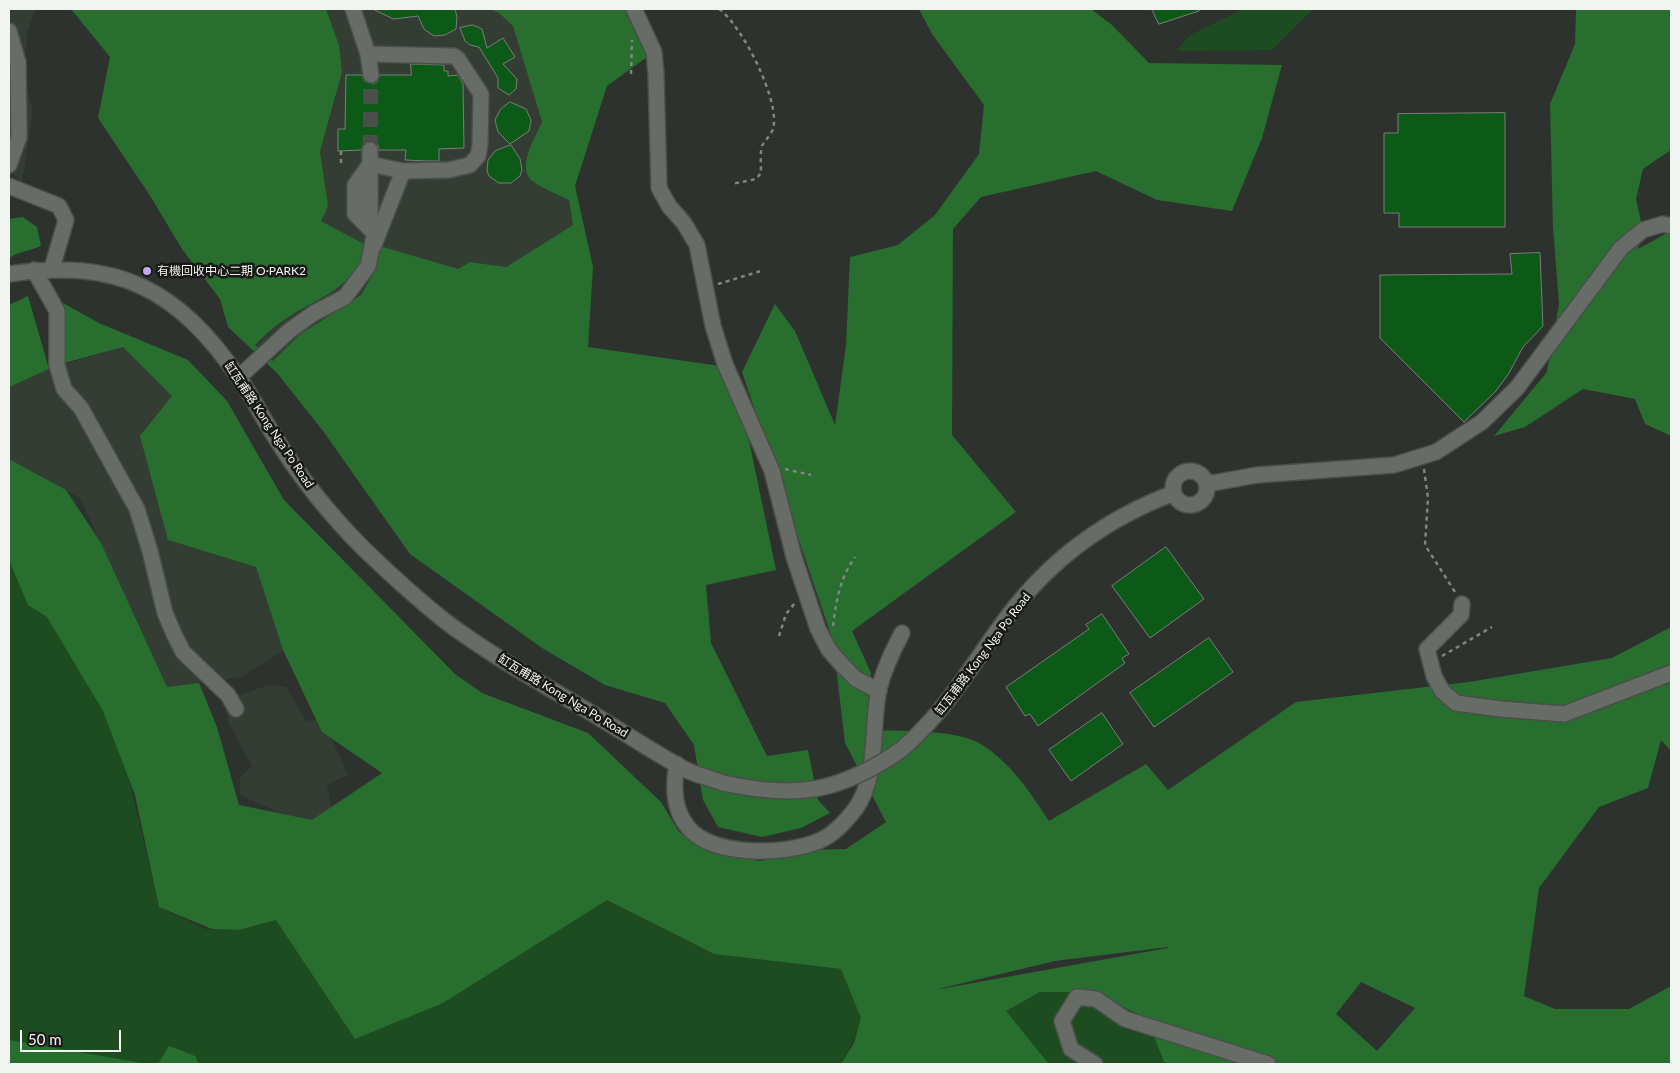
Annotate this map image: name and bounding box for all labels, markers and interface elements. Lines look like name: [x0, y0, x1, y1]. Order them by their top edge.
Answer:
place label: 有機回收中心二期 O·PARK2: [157, 264, 306, 278]
marker: 有機回收中心二期 O·PARK2: [141, 265, 153, 277]
street label: 缸瓦甫路 Kong Nga Po Road: [221, 359, 317, 491]
street label: 缸瓦甫路 Kong Nga Po Road: [932, 590, 1034, 718]
street label: 缸瓦甫路 Kong Nga Po Road: [495, 651, 631, 741]
scale bar: [22, 1020, 124, 1052]
text: 50 m: [28, 1030, 62, 1048]

